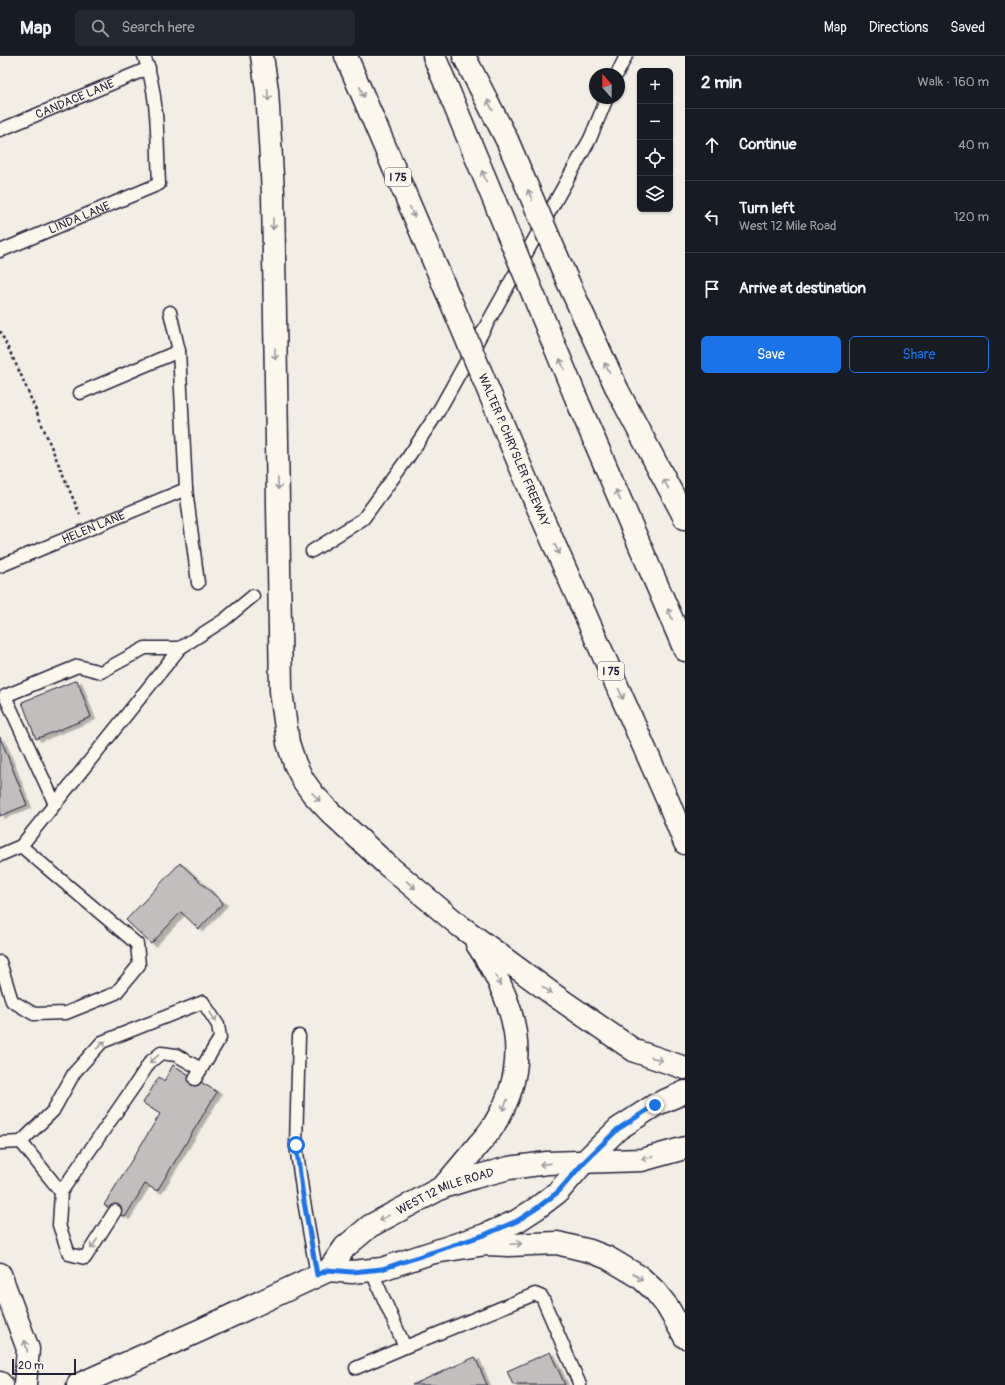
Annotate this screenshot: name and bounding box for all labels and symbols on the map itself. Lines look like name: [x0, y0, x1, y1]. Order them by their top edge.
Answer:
north arrow: [589, 68, 625, 104]
street label: CANDACE LANE: [33, 76, 117, 122]
one-way arrow: [358, 85, 366, 97]
one-way arrow: [264, 88, 271, 101]
one-way arrow: [486, 99, 493, 111]
road number: I 75: [385, 168, 411, 186]
one-way arrow: [479, 170, 487, 182]
one-way arrow: [526, 189, 534, 201]
street label: LINDA LANE: [46, 198, 112, 238]
one-way arrow: [409, 205, 417, 217]
one-way arrow: [269, 217, 277, 230]
one-way arrow: [271, 347, 279, 360]
one-way arrow: [558, 359, 565, 371]
one-way arrow: [603, 362, 610, 374]
street label: WALTER P. CHRYSLER FREEWAY: [474, 372, 553, 529]
one-way arrow: [274, 477, 282, 490]
one-way arrow: [662, 478, 669, 490]
one-way arrow: [614, 490, 621, 502]
street label: HELEN LANE: [60, 508, 127, 548]
one-way arrow: [553, 543, 561, 555]
one-way arrow: [665, 609, 673, 621]
road number: I 75: [598, 662, 624, 680]
one-way arrow: [617, 687, 625, 699]
one-way arrow: [311, 792, 321, 802]
one-way arrow: [406, 880, 417, 889]
one-way arrow: [495, 974, 502, 986]
one-way arrow: [542, 986, 553, 994]
one-way arrow: [209, 1011, 217, 1023]
one-way arrow: [95, 1040, 106, 1049]
one-way arrow: [149, 1055, 159, 1064]
one-way arrow: [650, 1056, 663, 1063]
route end: [646, 1096, 664, 1114]
one-way arrow: [500, 1098, 508, 1110]
route start: [287, 1136, 305, 1154]
one-way arrow: [641, 1155, 654, 1162]
one-way arrow: [539, 1160, 552, 1167]
street label: WEST 12 MILE ROAD: [394, 1165, 496, 1218]
one-way arrow: [378, 1215, 390, 1223]
one-way arrow: [90, 1238, 98, 1249]
one-way arrow: [509, 1241, 522, 1248]
one-way arrow: [632, 1273, 643, 1281]
one-way arrow: [22, 1340, 30, 1353]
scale bar: [12, 1357, 76, 1376]

